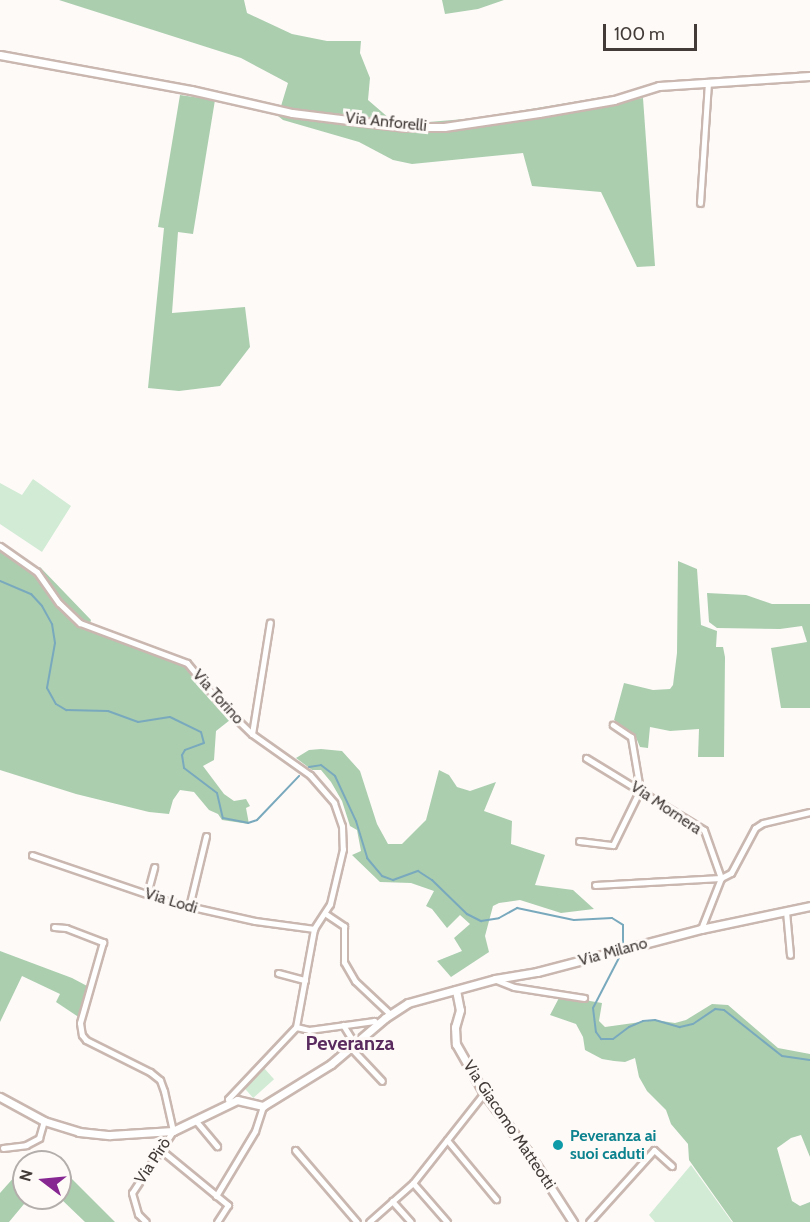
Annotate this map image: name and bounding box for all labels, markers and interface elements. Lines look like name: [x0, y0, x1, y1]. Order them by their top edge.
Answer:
scale bar: [606, 12, 700, 50]
text: 100 m: [614, 23, 665, 45]
street label: Via Anforelli: [344, 108, 428, 136]
street label: Via Torino: [188, 666, 248, 728]
street label: Via Mornera: [627, 777, 705, 839]
street label: Via Lodi: [142, 884, 200, 918]
street label: Via Milano: [576, 934, 650, 970]
district label: Peveranza: [306, 1031, 394, 1055]
street label: Via Giacomo Matteotti: [459, 1057, 559, 1193]
place label: Peveranza ai suoi caduti: [570, 1126, 656, 1164]
street label: Via Pirò: [131, 1134, 175, 1188]
marker: Peveranza ai suoi caduti: [551, 1138, 565, 1152]
north arrow: [12, 1150, 72, 1210]
text: N: [15, 1167, 37, 1184]

